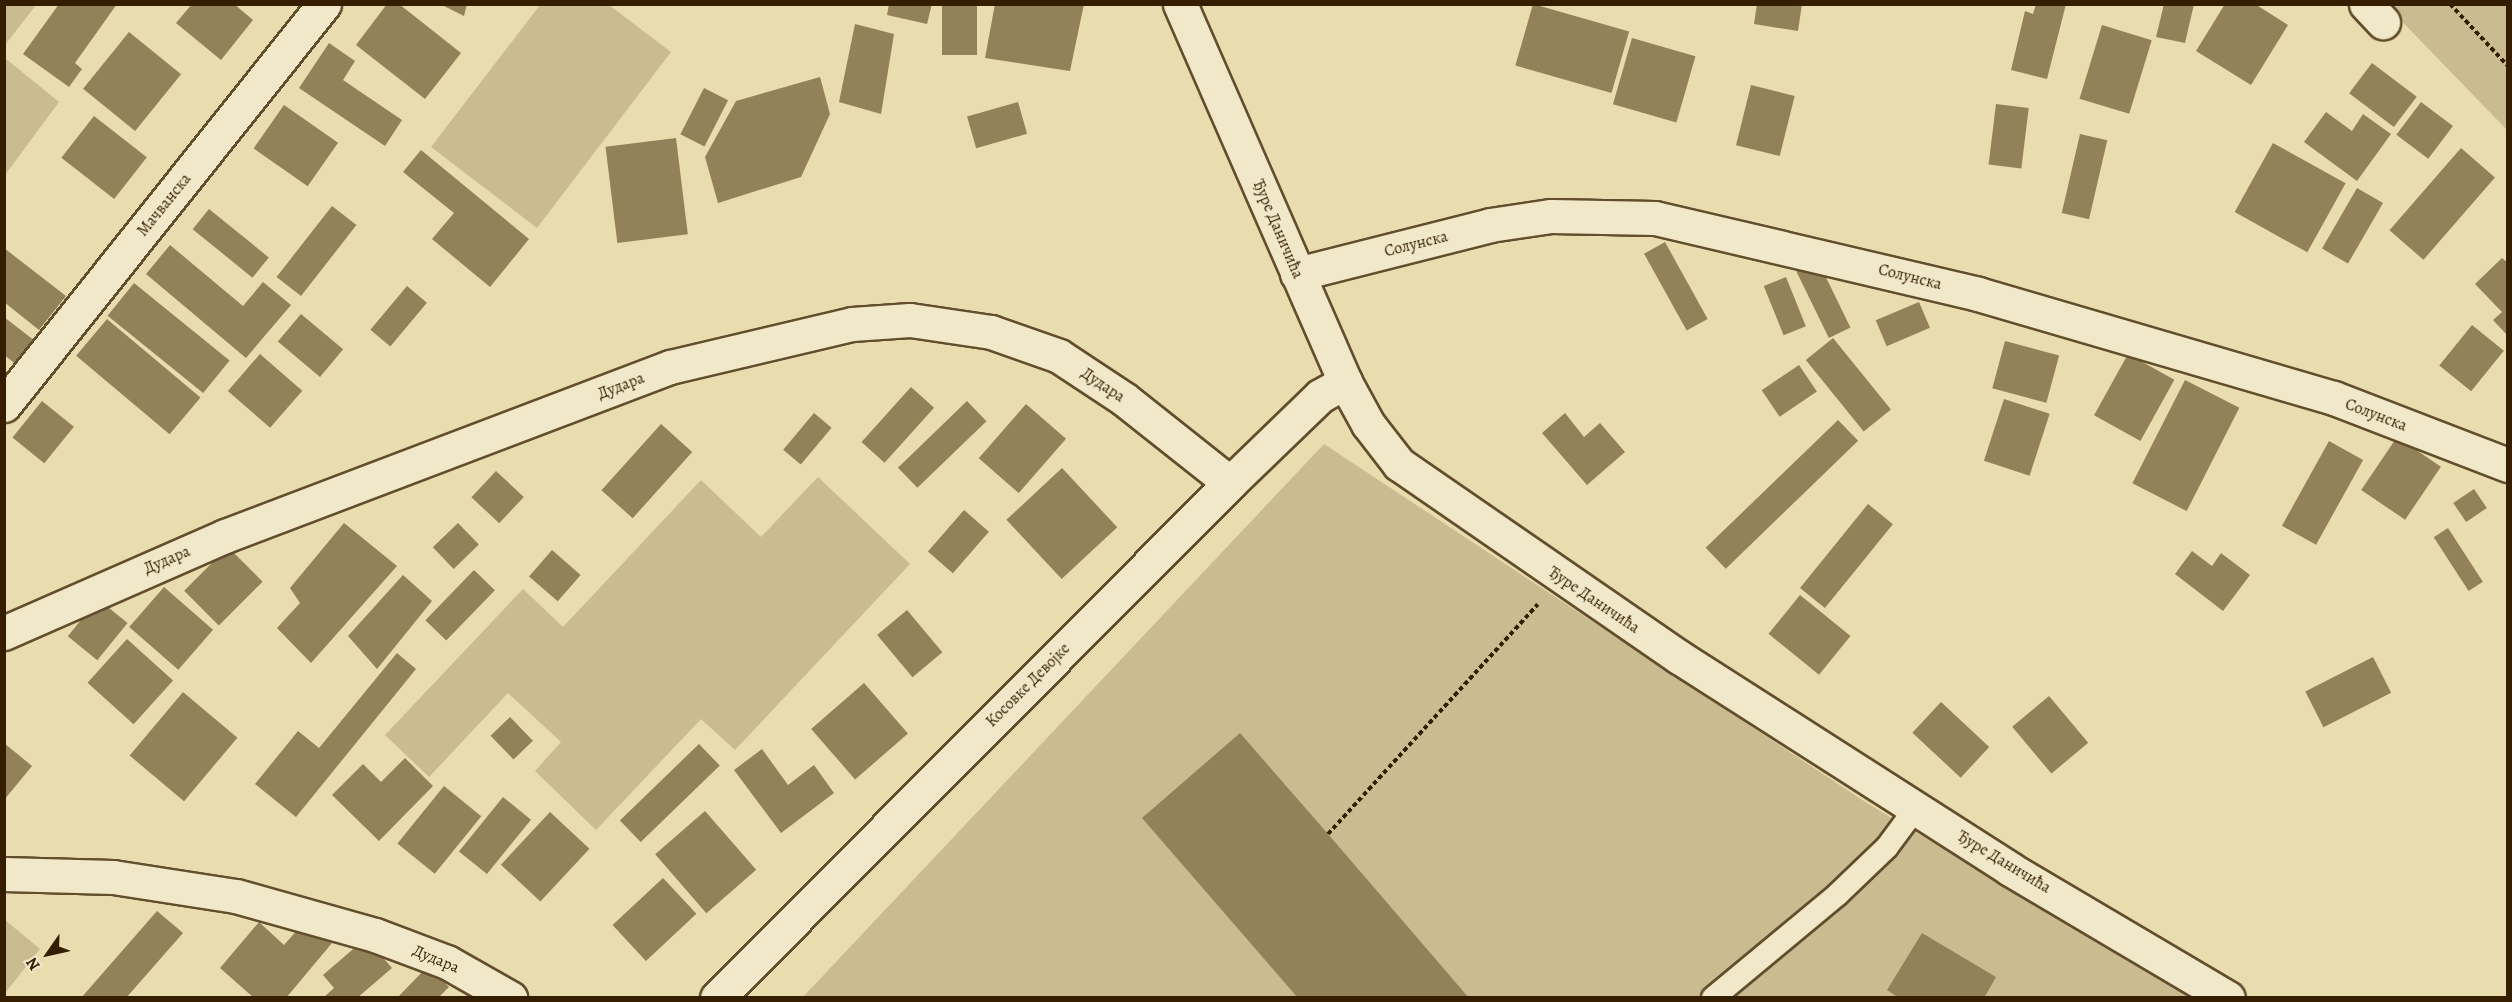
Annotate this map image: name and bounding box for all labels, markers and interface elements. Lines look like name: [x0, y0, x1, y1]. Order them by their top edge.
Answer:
street label: Мачванска: [133, 170, 195, 240]
street label: Ђуре Даничића: [1249, 177, 1307, 281]
street label: Солунска: [1382, 227, 1450, 261]
street label: Солунска: [1876, 260, 1944, 294]
street label: Дудара: [1078, 363, 1128, 407]
street label: Дудара: [595, 368, 647, 404]
street label: Солунска: [2342, 394, 2410, 436]
street label: Дудара: [141, 542, 193, 578]
street label: Ђуре Даничића: [1545, 563, 1643, 637]
street label: Косовке Девојке: [982, 639, 1074, 731]
street label: Ђуре Даничића: [1954, 827, 2054, 897]
north arrow: [18, 924, 78, 984]
street label: Дудара: [410, 941, 462, 977]
text: N: [21, 953, 45, 975]

